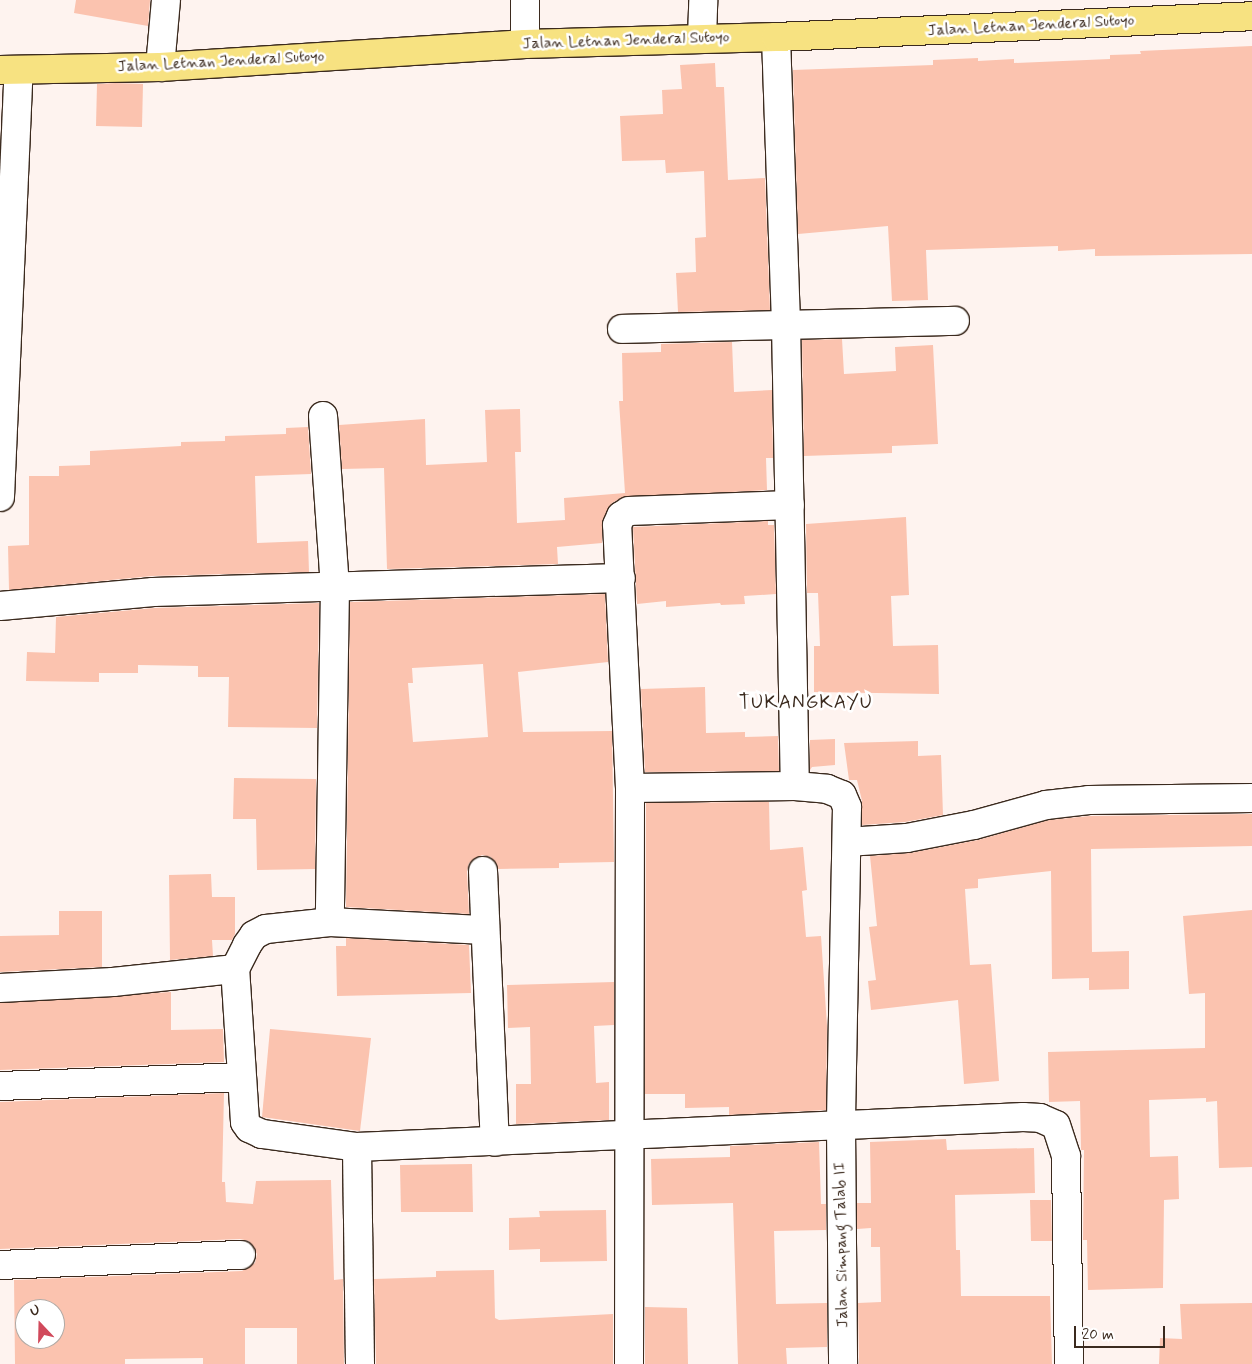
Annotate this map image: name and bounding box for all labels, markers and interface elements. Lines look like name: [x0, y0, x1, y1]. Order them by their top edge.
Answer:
street label: Jalan Letnan Jenderal Sutoyo: [926, 11, 1136, 41]
street label: Jalan Letnan Jenderal Sutoyo: [521, 28, 731, 54]
street label: Jalan Letnan Jenderal Sutoyo: [116, 47, 326, 77]
district label: TUKANGKAYU: [739, 692, 873, 714]
street label: Jalan Simpang Talab II: [831, 1163, 853, 1327]
north arrow: [15, 1299, 65, 1349]
text: U: [27, 1301, 42, 1321]
scale bar: [1077, 1316, 1168, 1348]
text: 20 m: [1082, 1325, 1114, 1345]

